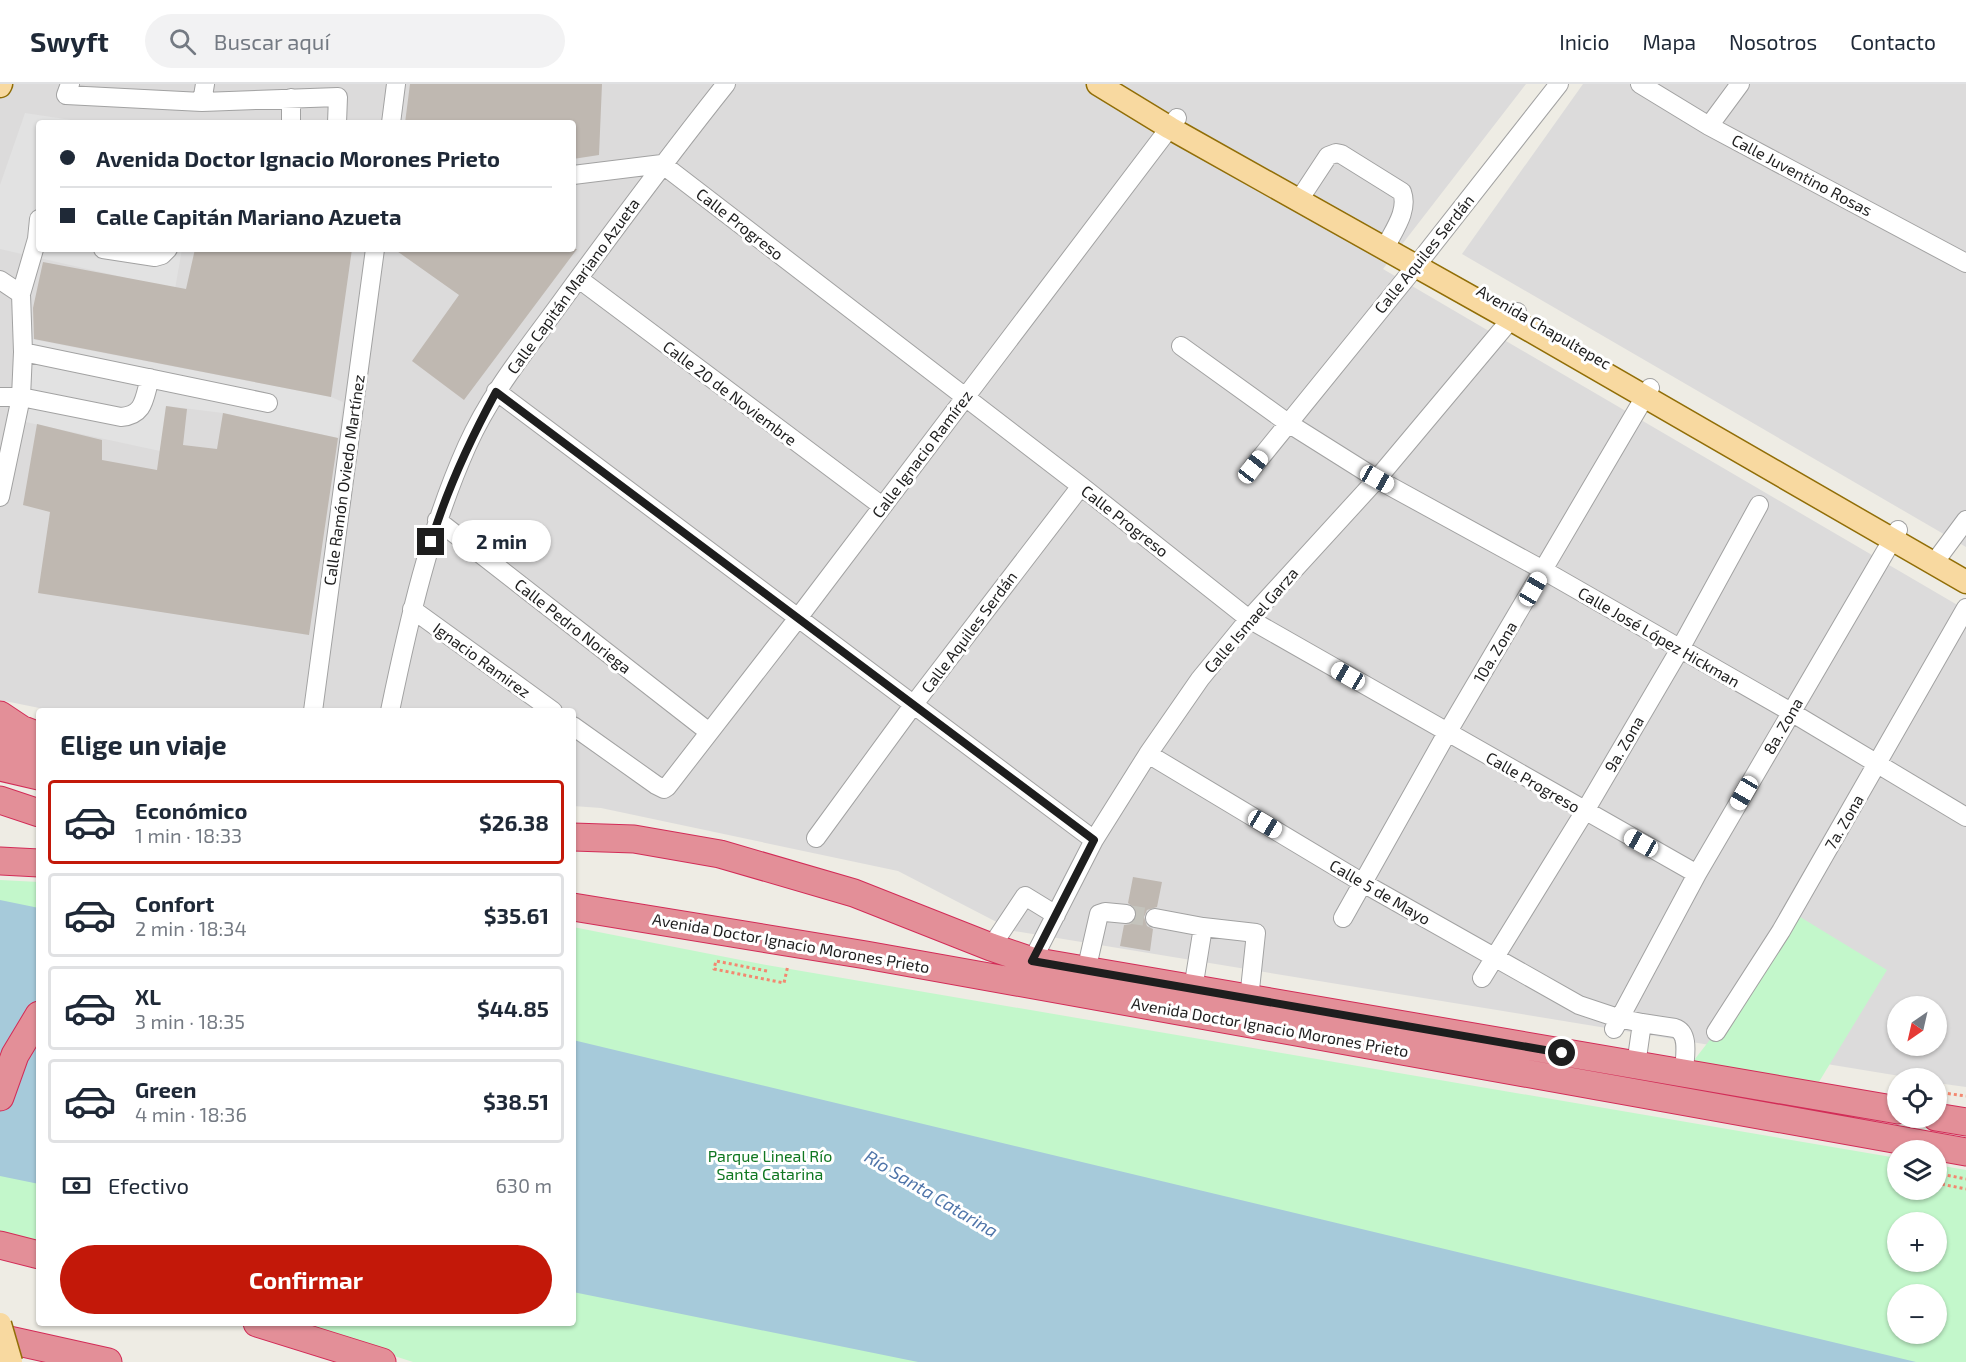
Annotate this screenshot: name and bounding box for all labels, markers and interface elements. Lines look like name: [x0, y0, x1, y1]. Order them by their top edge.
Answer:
search box: [145, 14, 565, 68]
text: Swyft: [30, 24, 109, 58]
icon: search: [166, 25, 199, 58]
text: Buscar aquí: [214, 28, 330, 54]
text: Inicio: [1559, 29, 1609, 54]
text: Mapa: [1642, 29, 1696, 54]
text: Nosotros: [1729, 29, 1817, 54]
text: Contacto: [1850, 29, 1936, 54]
street label: Calle Juventino Rosas: [1729, 130, 1876, 220]
text: Avenida Doctor Ignacio Morones Prieto: [96, 145, 500, 171]
street label: Calle Progreso: [693, 184, 788, 263]
street label: Calle Aquiles Serdán: [1370, 190, 1477, 317]
street label: Calle Capitán Mariano Azueta: [502, 194, 643, 377]
text: Calle Capitán Mariano Azueta: [96, 203, 401, 229]
street label: Avenida Chapultepec: [1474, 280, 1615, 373]
street label: Calle 20 de Noviembre: [660, 336, 801, 449]
street label: Calle Ramón Oviedo Martínez: [319, 373, 368, 587]
street label: Calle Ignacio Ramírez: [867, 386, 976, 521]
car: [1235, 447, 1271, 487]
car: [1357, 462, 1397, 496]
street label: Calle Progreso: [1078, 481, 1173, 560]
callout: 2 min: [452, 521, 551, 563]
route end: [417, 528, 444, 555]
text: 2 min: [476, 529, 527, 553]
street label: Calle Ismael Garza: [1200, 563, 1302, 676]
street label: Calle Aquiles Serdán: [917, 567, 1021, 696]
car: [1516, 569, 1550, 609]
street label: Calle Pedro Noriega: [511, 574, 635, 677]
street label: Calle José López Hickman: [1575, 582, 1744, 691]
street label: Ignacio Ramirez: [430, 618, 535, 701]
street label: 10a. Zona: [1469, 618, 1520, 686]
car: [1328, 659, 1368, 693]
street label: 8a. Zona: [1759, 694, 1806, 757]
street label: 9a. Zona: [1600, 712, 1647, 775]
text: Elige un viaje: [60, 728, 227, 760]
street label: Calle Progreso: [1483, 747, 1584, 816]
car: [1727, 773, 1761, 813]
street label: 7a. Zona: [1820, 791, 1867, 853]
icon: car: [63, 795, 117, 849]
text: Económico: [135, 797, 247, 823]
car: [1245, 807, 1285, 841]
text: $26.38: [479, 809, 549, 835]
text: 1 min · 18:33: [135, 823, 242, 847]
car: [1621, 826, 1661, 860]
street label: Calle 5 de Mayo: [1326, 855, 1434, 928]
icon: car: [63, 888, 117, 942]
text: Confort: [135, 890, 214, 916]
text: $35.61: [484, 902, 549, 928]
street label: Avenida Doctor Ignacio Morones Prieto: [651, 909, 931, 976]
text: 2 min · 18:34: [135, 916, 247, 940]
icon: car: [63, 981, 117, 1035]
text: XL: [135, 983, 161, 1009]
street label: Avenida Doctor Ignacio Morones Prieto: [1130, 993, 1410, 1060]
text: $44.85: [477, 995, 549, 1021]
north arrow: [1887, 996, 1947, 1056]
map controls: [1887, 996, 1947, 1344]
text: 3 min · 18:35: [135, 1009, 245, 1033]
route start: [1548, 1039, 1575, 1066]
button: locate: [1887, 1068, 1947, 1128]
icon: car: [63, 1074, 117, 1128]
text: Green: [135, 1076, 197, 1102]
text: $38.51: [483, 1088, 549, 1114]
text: 4 min · 18:36: [135, 1102, 247, 1126]
button: layers: [1887, 1140, 1947, 1200]
water label: Río Santa Catarina: [861, 1145, 1002, 1242]
park label: Parque Lineal Río Santa Catarina: [708, 1146, 832, 1183]
icon: cash: [60, 1169, 93, 1202]
text: Efectivo: [108, 1172, 189, 1198]
text: 630 m: [495, 1173, 552, 1197]
button: +: [1887, 1212, 1947, 1272]
button: Confirmar: [60, 1245, 552, 1314]
button: −: [1887, 1284, 1947, 1344]

